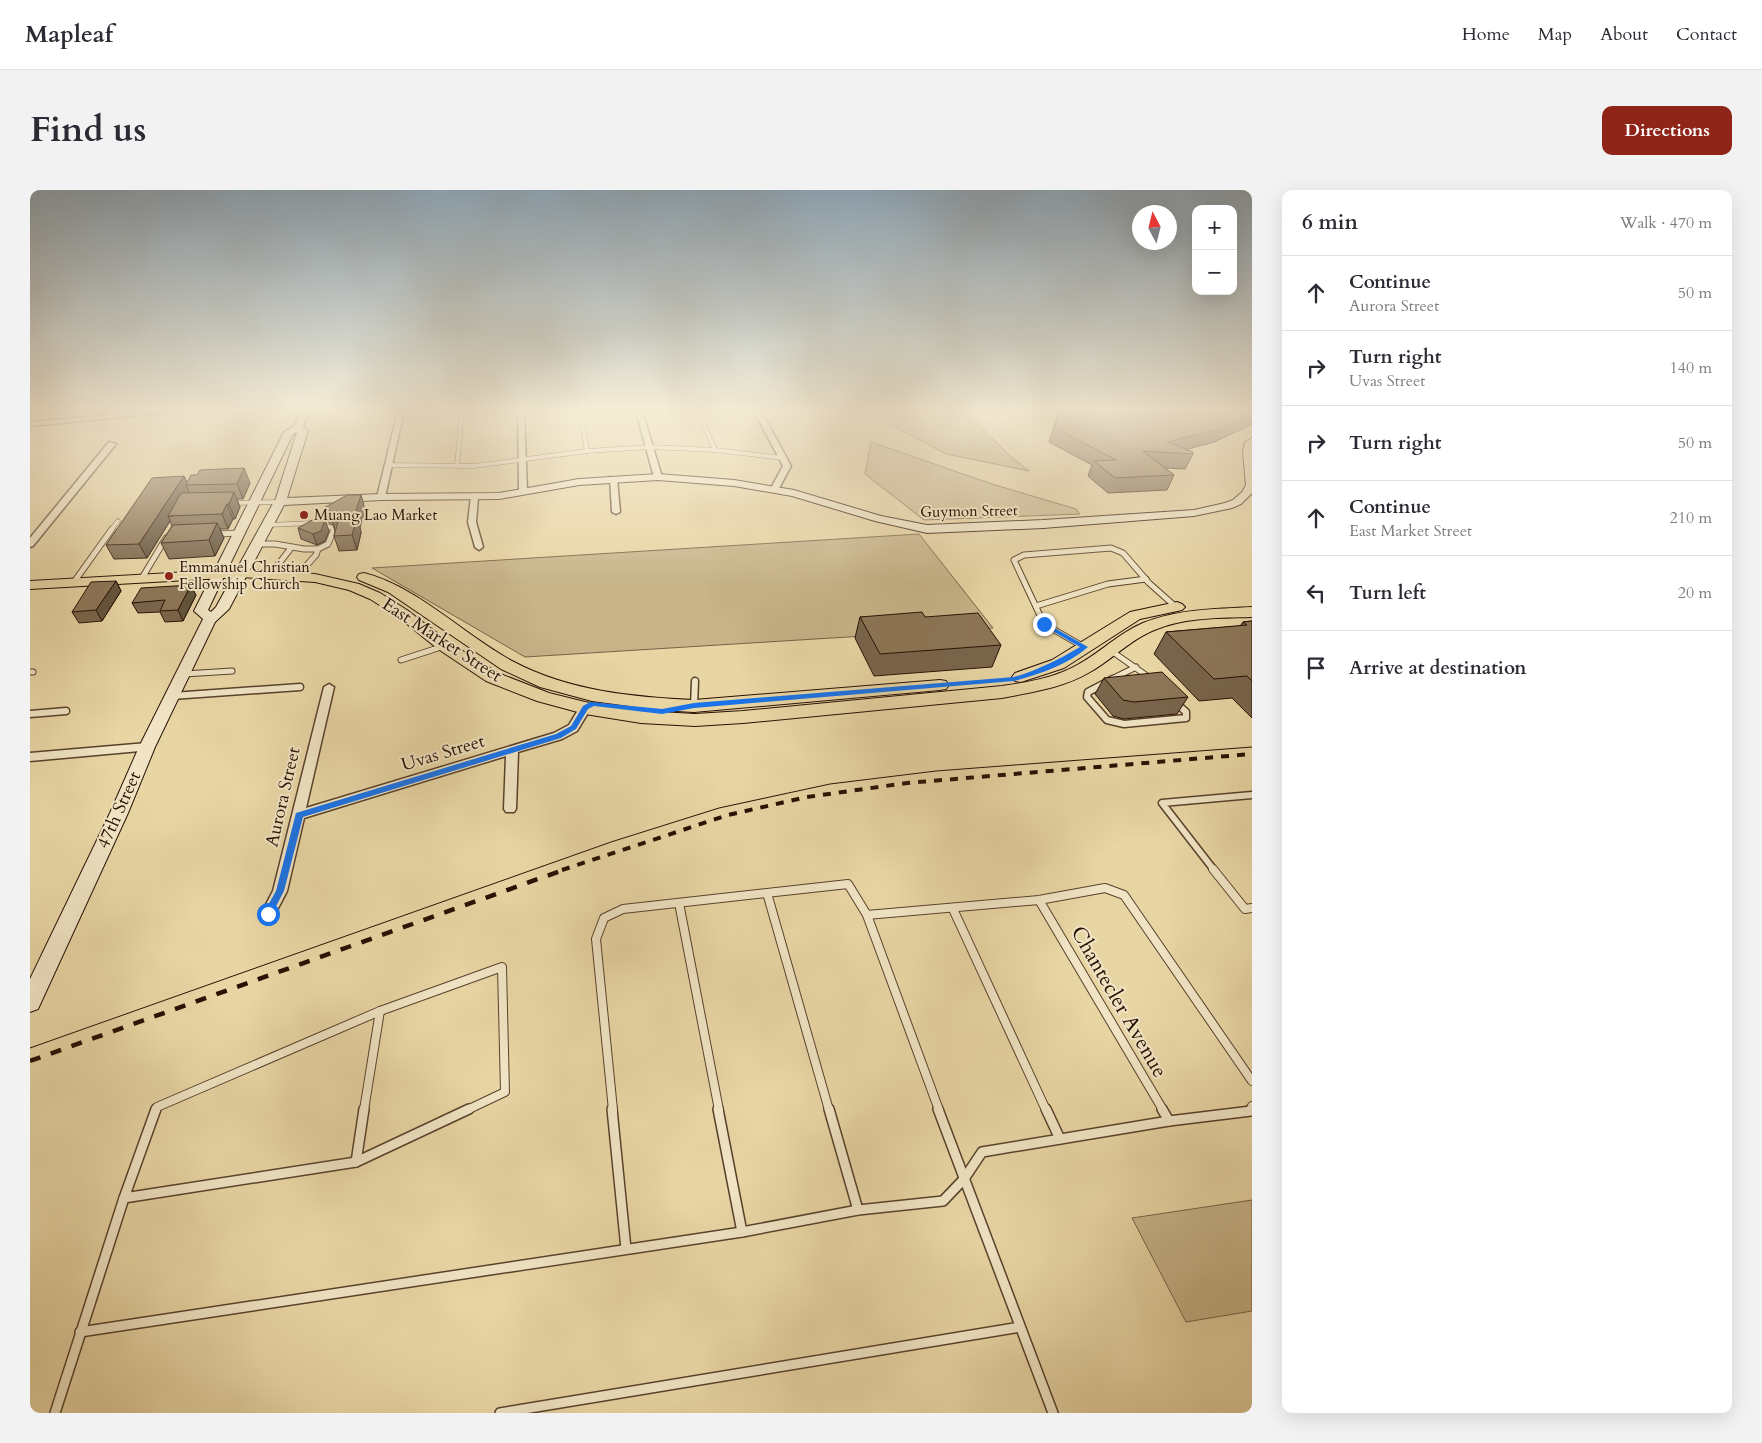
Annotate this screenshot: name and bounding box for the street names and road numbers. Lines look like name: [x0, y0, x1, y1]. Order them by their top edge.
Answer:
street label: Guymon Street: [920, 500, 1018, 522]
street label: East Market Street: [377, 592, 507, 688]
street label: Uvas Street: [398, 728, 488, 777]
street label: Aurora Street: [259, 744, 307, 849]
street label: 47th Street: [91, 767, 147, 853]
street label: Chantecler Avenue: [1064, 921, 1174, 1083]

